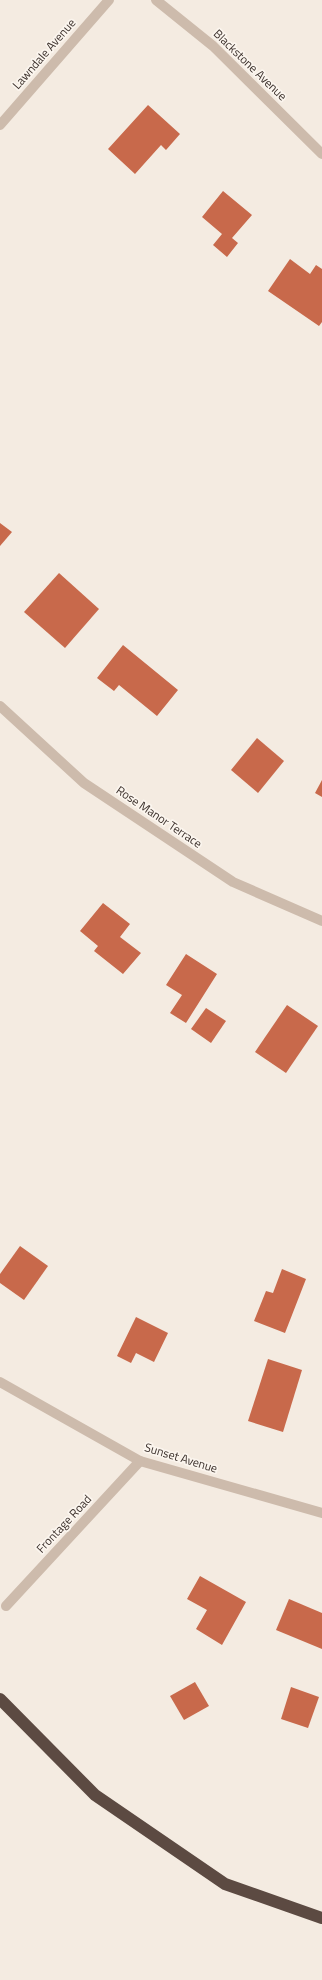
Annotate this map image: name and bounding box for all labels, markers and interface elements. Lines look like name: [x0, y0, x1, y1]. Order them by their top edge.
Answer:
street label: Lawndale Avenue: [7, 14, 80, 93]
street label: Blackstone Avenue: [209, 24, 291, 105]
street label: Rose Manor Terrace: [112, 781, 206, 853]
street label: Sunset Avenue: [142, 1437, 220, 1478]
street label: Frontage Road: [31, 1490, 96, 1557]

